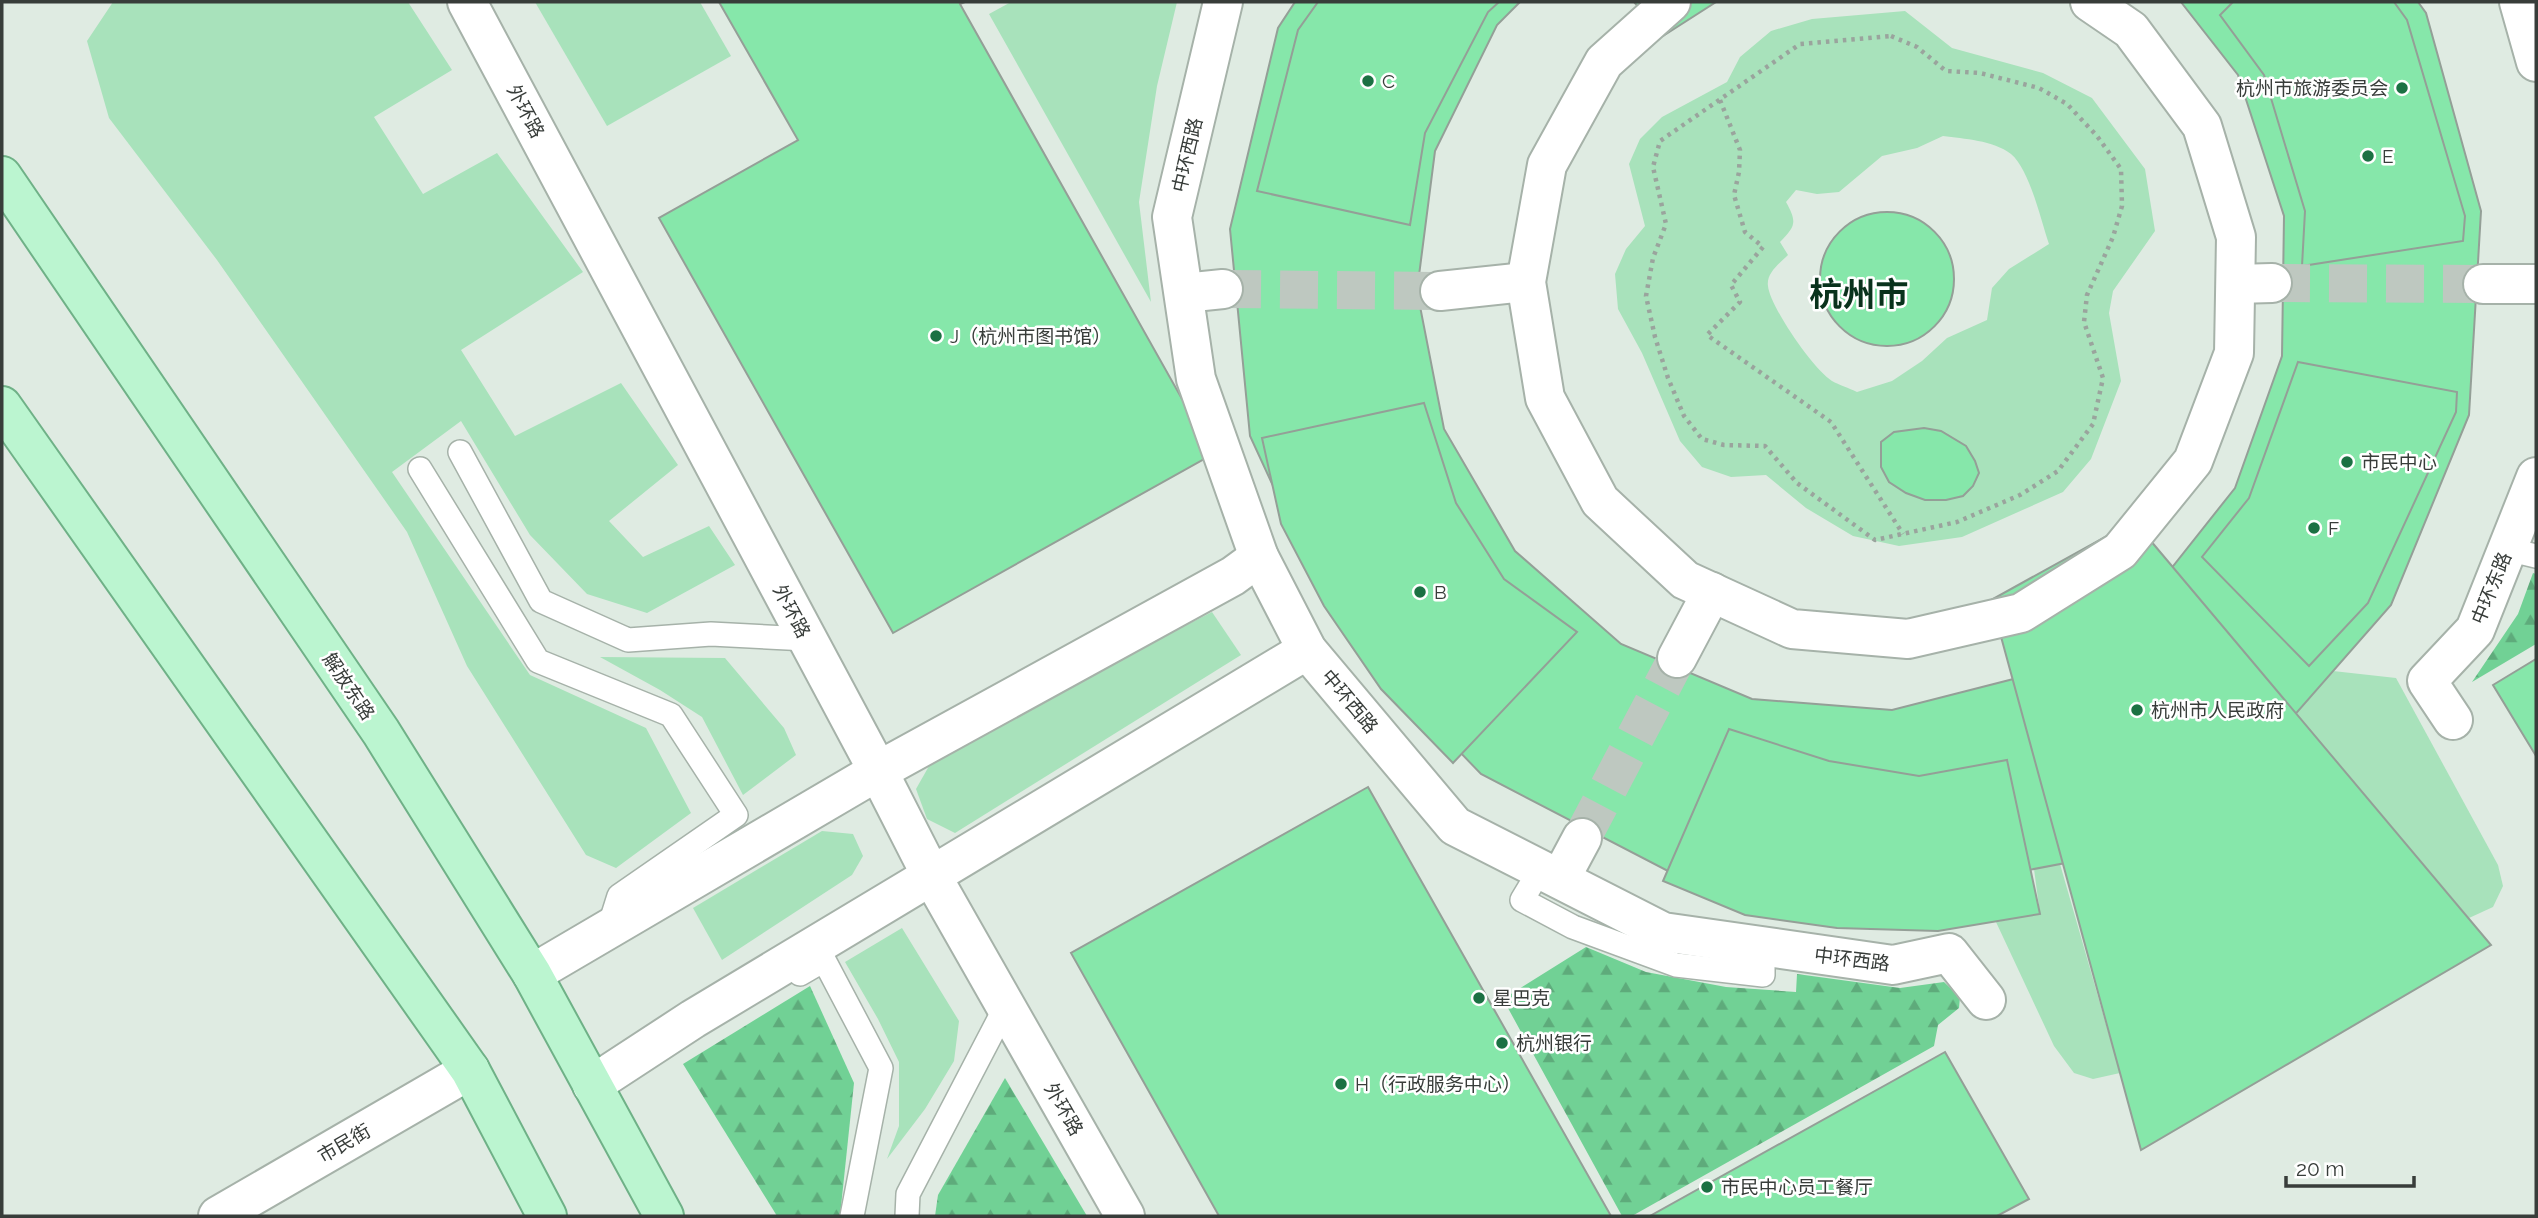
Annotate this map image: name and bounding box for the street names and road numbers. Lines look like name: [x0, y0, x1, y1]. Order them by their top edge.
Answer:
street label: 外环路: [503, 81, 549, 141]
street label: 中环西路: [1168, 115, 1206, 195]
street label: 中环东路: [2467, 549, 2515, 627]
street label: 外环路: [769, 581, 815, 641]
street label: 解放东路: [319, 648, 379, 724]
street label: 中环西路: [1317, 665, 1383, 737]
street label: 中环西路: [1813, 943, 1891, 975]
street label: 外环路: [1040, 1079, 1088, 1139]
street label: 市民街: [314, 1119, 374, 1167]

